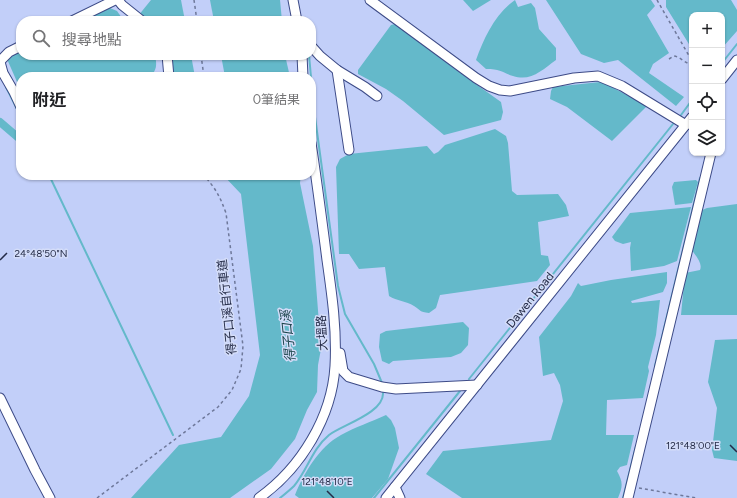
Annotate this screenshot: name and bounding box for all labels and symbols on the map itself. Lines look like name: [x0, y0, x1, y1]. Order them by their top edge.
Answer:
text: 24°48'50"N: [15, 247, 67, 260]
street label: 得子口溪自行車道: [215, 259, 239, 355]
street label: Dawen Road: [503, 269, 557, 331]
water label: 得子口溪: [278, 307, 298, 363]
street label: 大塭路: [314, 315, 330, 351]
text: 121°48'00"E: [666, 439, 720, 452]
text: 121°48'10"E: [301, 475, 353, 488]

